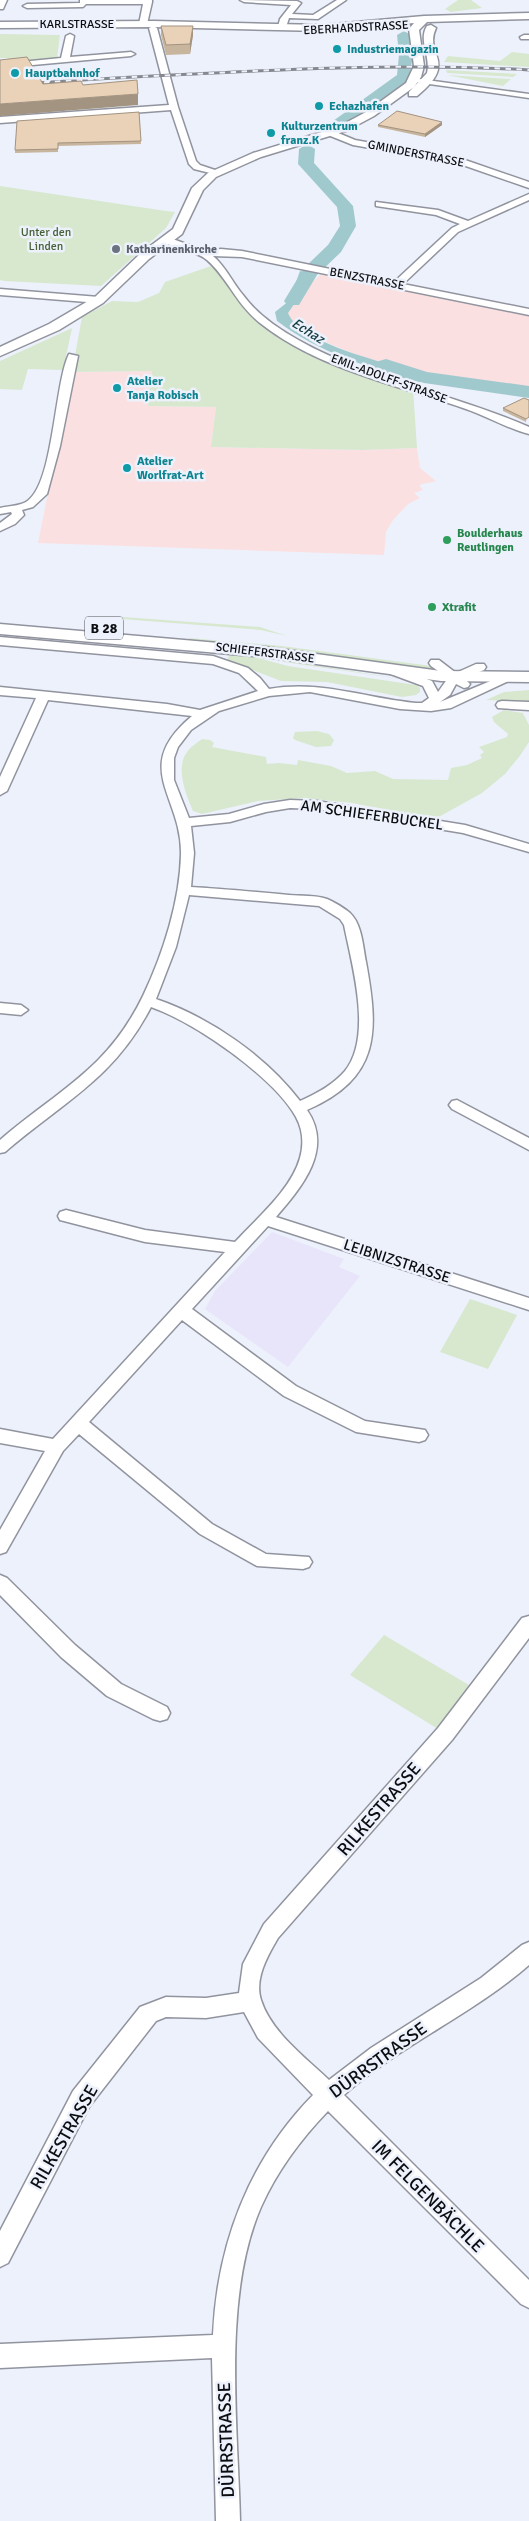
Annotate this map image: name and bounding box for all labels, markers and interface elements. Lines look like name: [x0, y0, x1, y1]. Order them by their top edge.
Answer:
street label: KARLSTRASSE: [40, 17, 115, 32]
street label: EBERHARDSTRASSE: [303, 18, 409, 38]
place label: Industriemagazin: [347, 42, 439, 57]
marker: Industriemagazin: [331, 43, 343, 55]
place label: Hauptbahnhof: [25, 66, 100, 81]
marker: Hauptbahnhof: [9, 67, 21, 79]
place label: Echazhafen: [329, 99, 389, 114]
marker: Echazhafen: [313, 100, 325, 112]
place label: Kulturzentrum franz.K: [280, 119, 358, 148]
marker: Kulturzentrum franz.K: [265, 127, 277, 139]
street label: GMINDERSTRASSE: [367, 137, 466, 171]
park label: Unter den Linden: [21, 225, 71, 254]
place label: Katharinenkirche: [126, 242, 217, 257]
marker: Katharinenkirche: [110, 243, 122, 255]
street label: BENZSTRASSE: [328, 264, 406, 294]
water label: Echaz: [289, 314, 329, 348]
street label: EMIL-ADOLFF-STRASSE: [329, 351, 449, 407]
place label: Atelier Tanja Robisch: [127, 374, 199, 403]
marker: Atelier Tanja Robisch: [111, 382, 123, 394]
place label: Atelier Worlfrat-Art: [137, 454, 204, 483]
marker: Atelier Worlfrat-Art: [121, 462, 133, 474]
place label: Boulderhaus Reutlingen: [457, 526, 523, 555]
marker: Boulderhaus Reutlingen: [441, 534, 453, 546]
place label: Xtrafit: [442, 600, 477, 615]
marker: Xtrafit: [426, 601, 438, 613]
road number: B 28: [85, 616, 123, 640]
street label: SCHIEFERSTRASSE: [215, 639, 315, 667]
street label: AM SCHIEFERBUCKEL: [300, 796, 445, 834]
street label: LEIBNIZSTRASSE: [341, 1235, 453, 1287]
street label: RILKESTRASSE: [332, 1758, 426, 1860]
street label: DÜRRSTRASSE: [325, 2017, 431, 2103]
street label: RILKESTRASSE: [25, 2081, 103, 2193]
street label: IM FELGENBÄCHLE: [367, 2135, 489, 2257]
street label: DÜRRSTRASSE: [213, 2382, 239, 2498]

